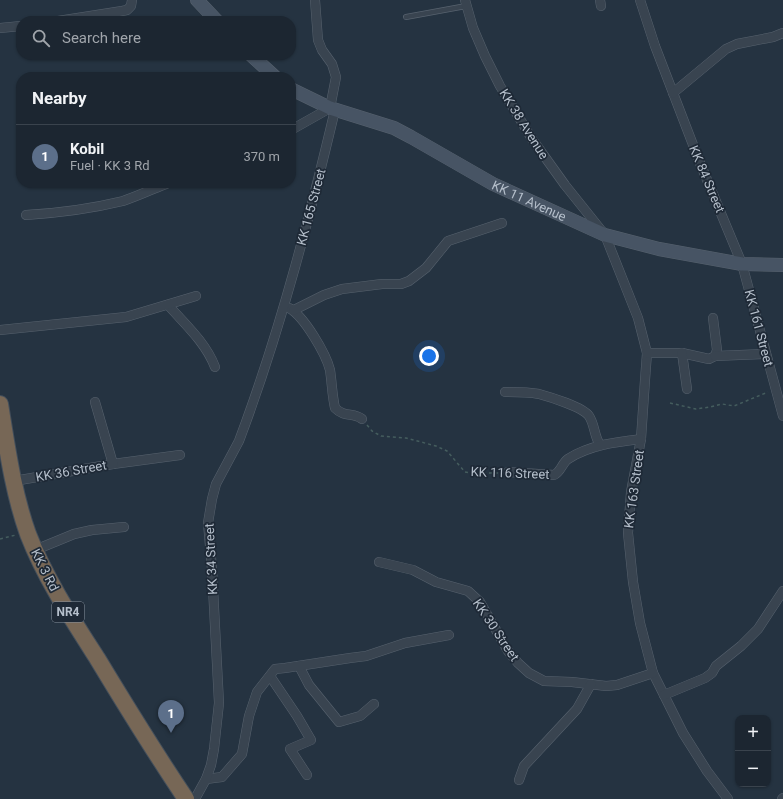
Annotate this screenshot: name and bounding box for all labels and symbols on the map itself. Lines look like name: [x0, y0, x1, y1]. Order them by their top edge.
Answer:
street label: KK 38 Avenue: [496, 86, 552, 162]
street label: KK 84 Street: [686, 143, 728, 215]
street label: KK 165 Street: [294, 167, 328, 247]
street label: KK 11 Avenue: [490, 177, 569, 224]
street label: KK 161 Street: [742, 288, 776, 368]
your location: [419, 346, 439, 366]
street label: KK 163 Street: [621, 449, 647, 529]
street label: KK 36 Street: [34, 457, 108, 485]
street label: KK 116 Street: [470, 464, 550, 482]
street label: KK 34 Street: [202, 523, 220, 595]
street label: KK 3 Rd: [28, 546, 62, 594]
street label: KK 30 Street: [470, 596, 522, 664]
road number: NR4: [52, 602, 84, 622]
pin: 1: [158, 700, 184, 733]

